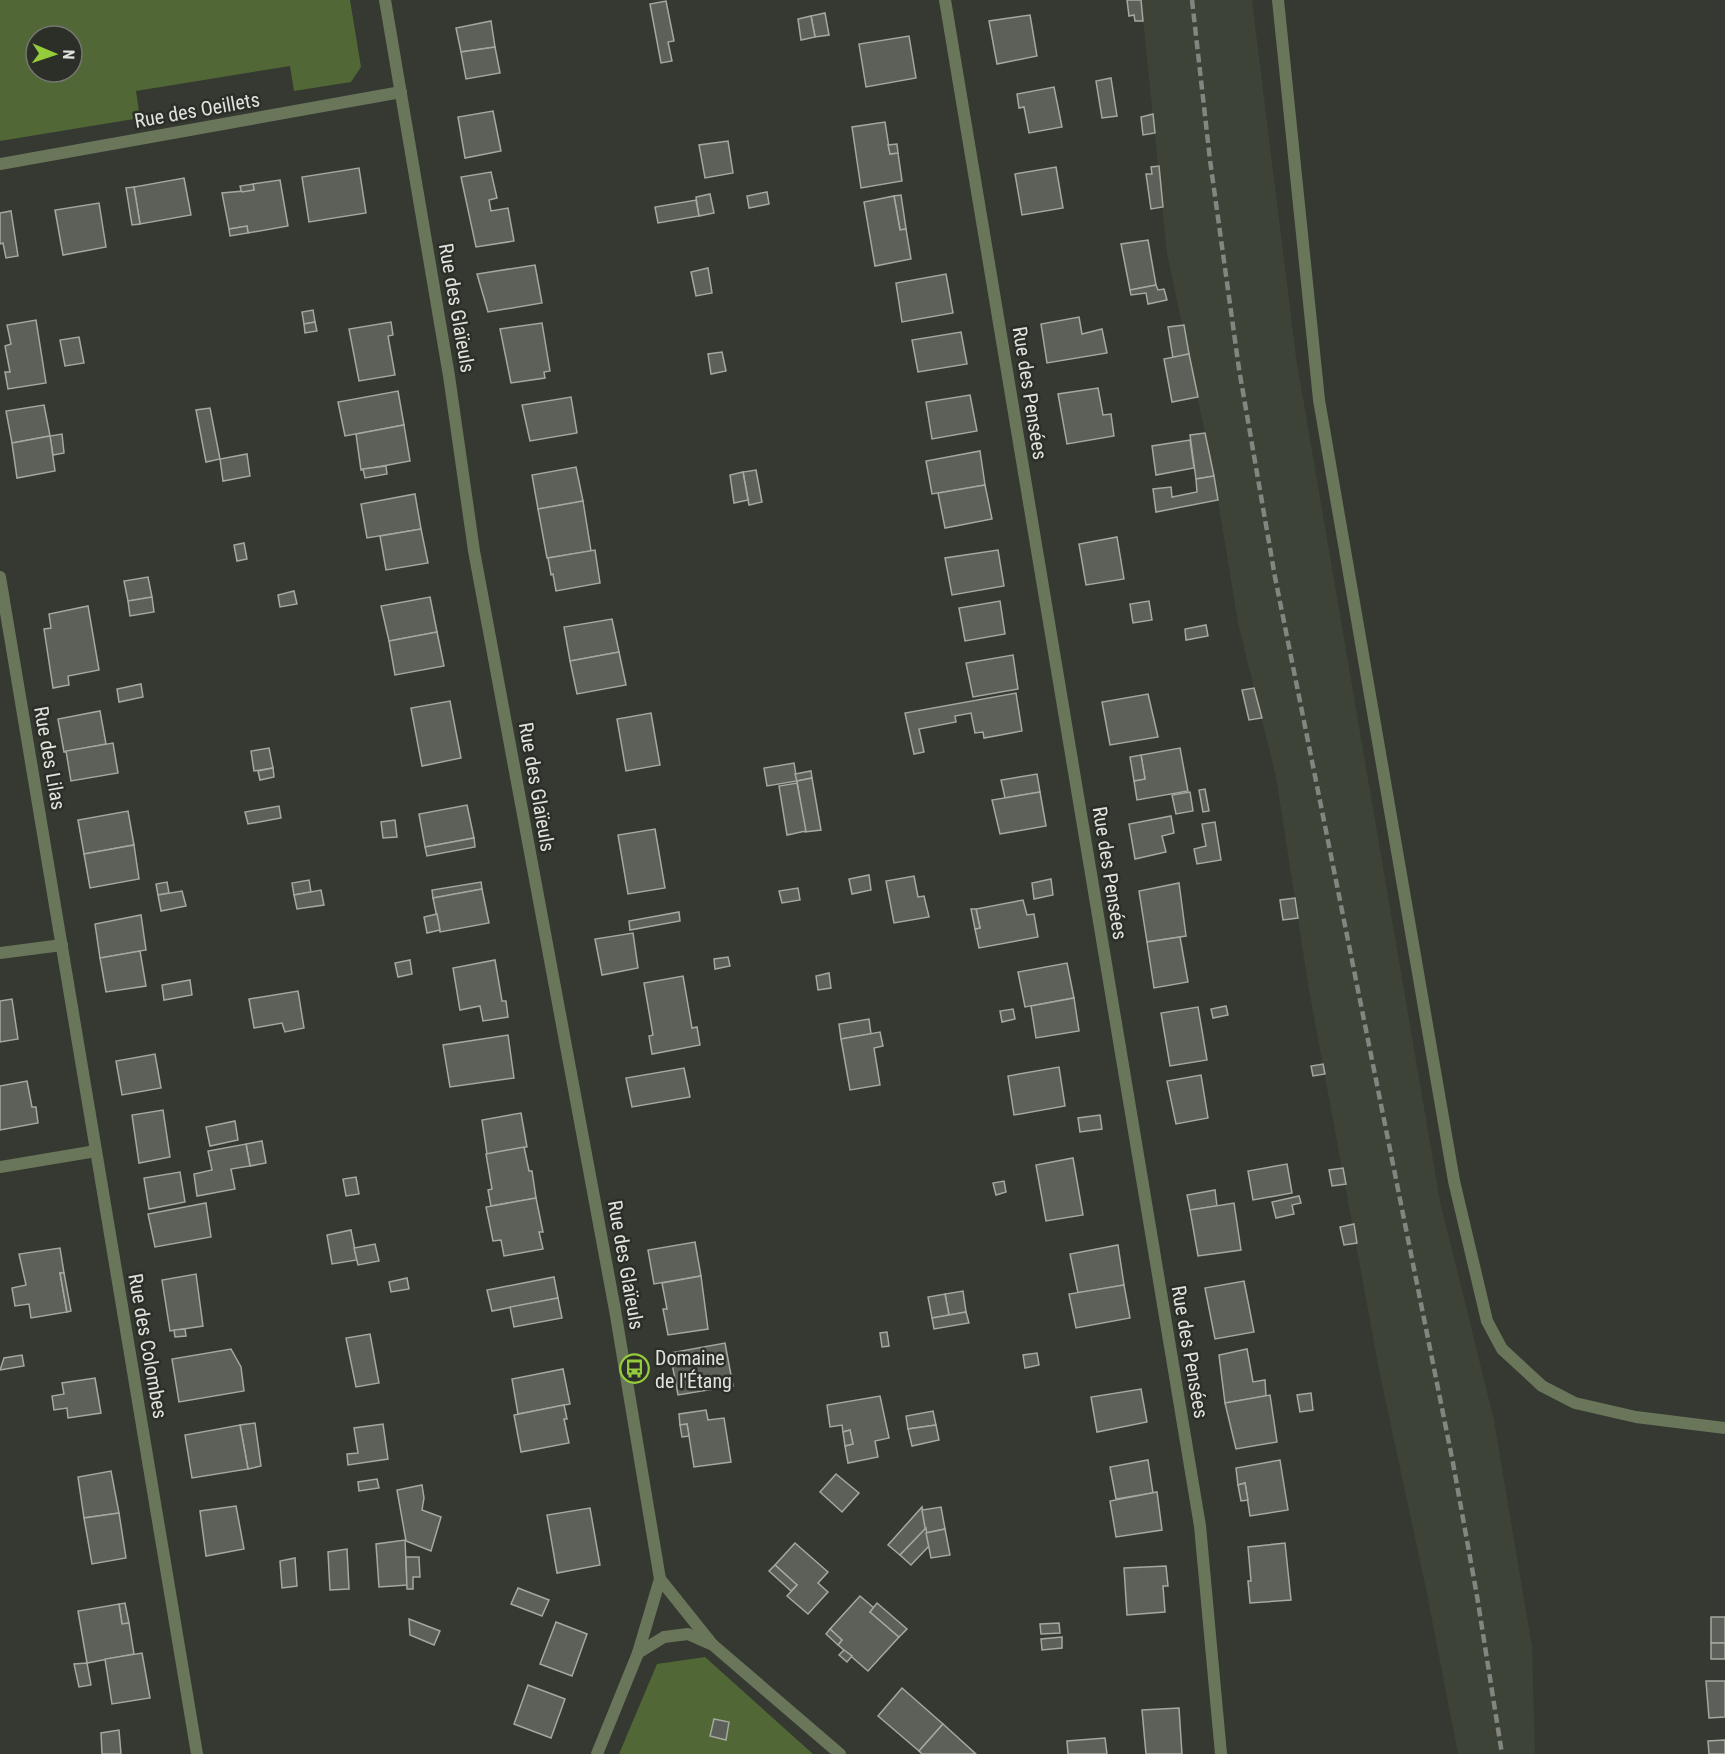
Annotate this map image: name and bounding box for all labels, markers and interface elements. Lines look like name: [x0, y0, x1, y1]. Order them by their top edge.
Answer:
north arrow: [24, 24, 84, 84]
text: N: [59, 49, 78, 60]
street label: Rue des Oeillets: [132, 87, 262, 133]
street label: Rue des Glaïeuls: [434, 242, 480, 374]
street label: Rue des Pensées: [1008, 325, 1052, 461]
street label: Rue des Lilas: [29, 704, 71, 812]
street label: Rue des Glaïeuls: [514, 721, 560, 853]
street label: Rue des Pensées: [1088, 805, 1132, 941]
street label: Rue des Glaïeuls: [603, 1199, 649, 1331]
street label: Rue des Colombes: [123, 1272, 173, 1420]
street label: Rue des Pensées: [1167, 1284, 1213, 1420]
place label: Domaine de l'Étang: [655, 1346, 732, 1393]
bus stop icon: Domaine de l'Étang: [618, 1353, 650, 1385]

